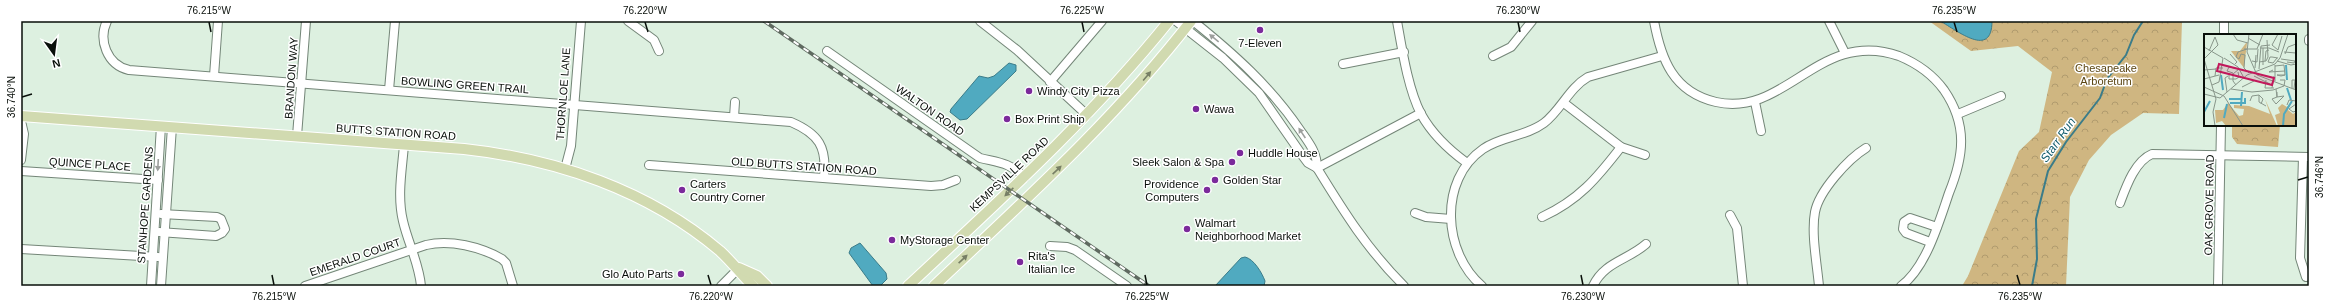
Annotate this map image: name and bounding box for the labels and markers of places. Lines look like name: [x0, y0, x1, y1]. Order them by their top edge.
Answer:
marker: 7-Eleven: [1255, 25, 1265, 35]
place label: 7-Eleven: [1238, 37, 1282, 49]
place label: Windy City Pizza: [1037, 85, 1120, 97]
marker: Windy City Pizza: [1024, 86, 1034, 96]
place label: Wawa: [1204, 103, 1235, 115]
marker: Wawa: [1191, 104, 1201, 114]
place label: Box Print Ship: [1015, 113, 1085, 125]
marker: Box Print Ship: [1002, 114, 1012, 124]
place label: Huddle House: [1248, 147, 1318, 159]
marker: Huddle House: [1235, 148, 1245, 158]
place label: Sleek Salon & Spa: [1132, 156, 1225, 168]
marker: Sleek Salon & Spa: [1227, 157, 1237, 167]
place label: Golden Star: [1223, 174, 1282, 186]
marker: Golden Star: [1210, 175, 1220, 185]
place label: Carters Country Corner: [690, 178, 766, 203]
place label: Providence Computers: [1144, 178, 1200, 203]
marker: Carters Country Corner: [677, 185, 687, 195]
marker: Providence Computers: [1202, 185, 1212, 195]
place label: Walmart Neighborhood Market: [1195, 217, 1301, 242]
marker: Walmart Neighborhood Market: [1182, 224, 1192, 234]
place label: MyStorage Center: [900, 234, 990, 246]
marker: MyStorage Center: [887, 235, 897, 245]
place label: Rita's Italian Ice: [1028, 250, 1075, 275]
marker: Rita's Italian Ice: [1015, 257, 1025, 267]
place label: Glo Auto Parts: [602, 268, 673, 280]
marker: Glo Auto Parts: [676, 269, 686, 279]

